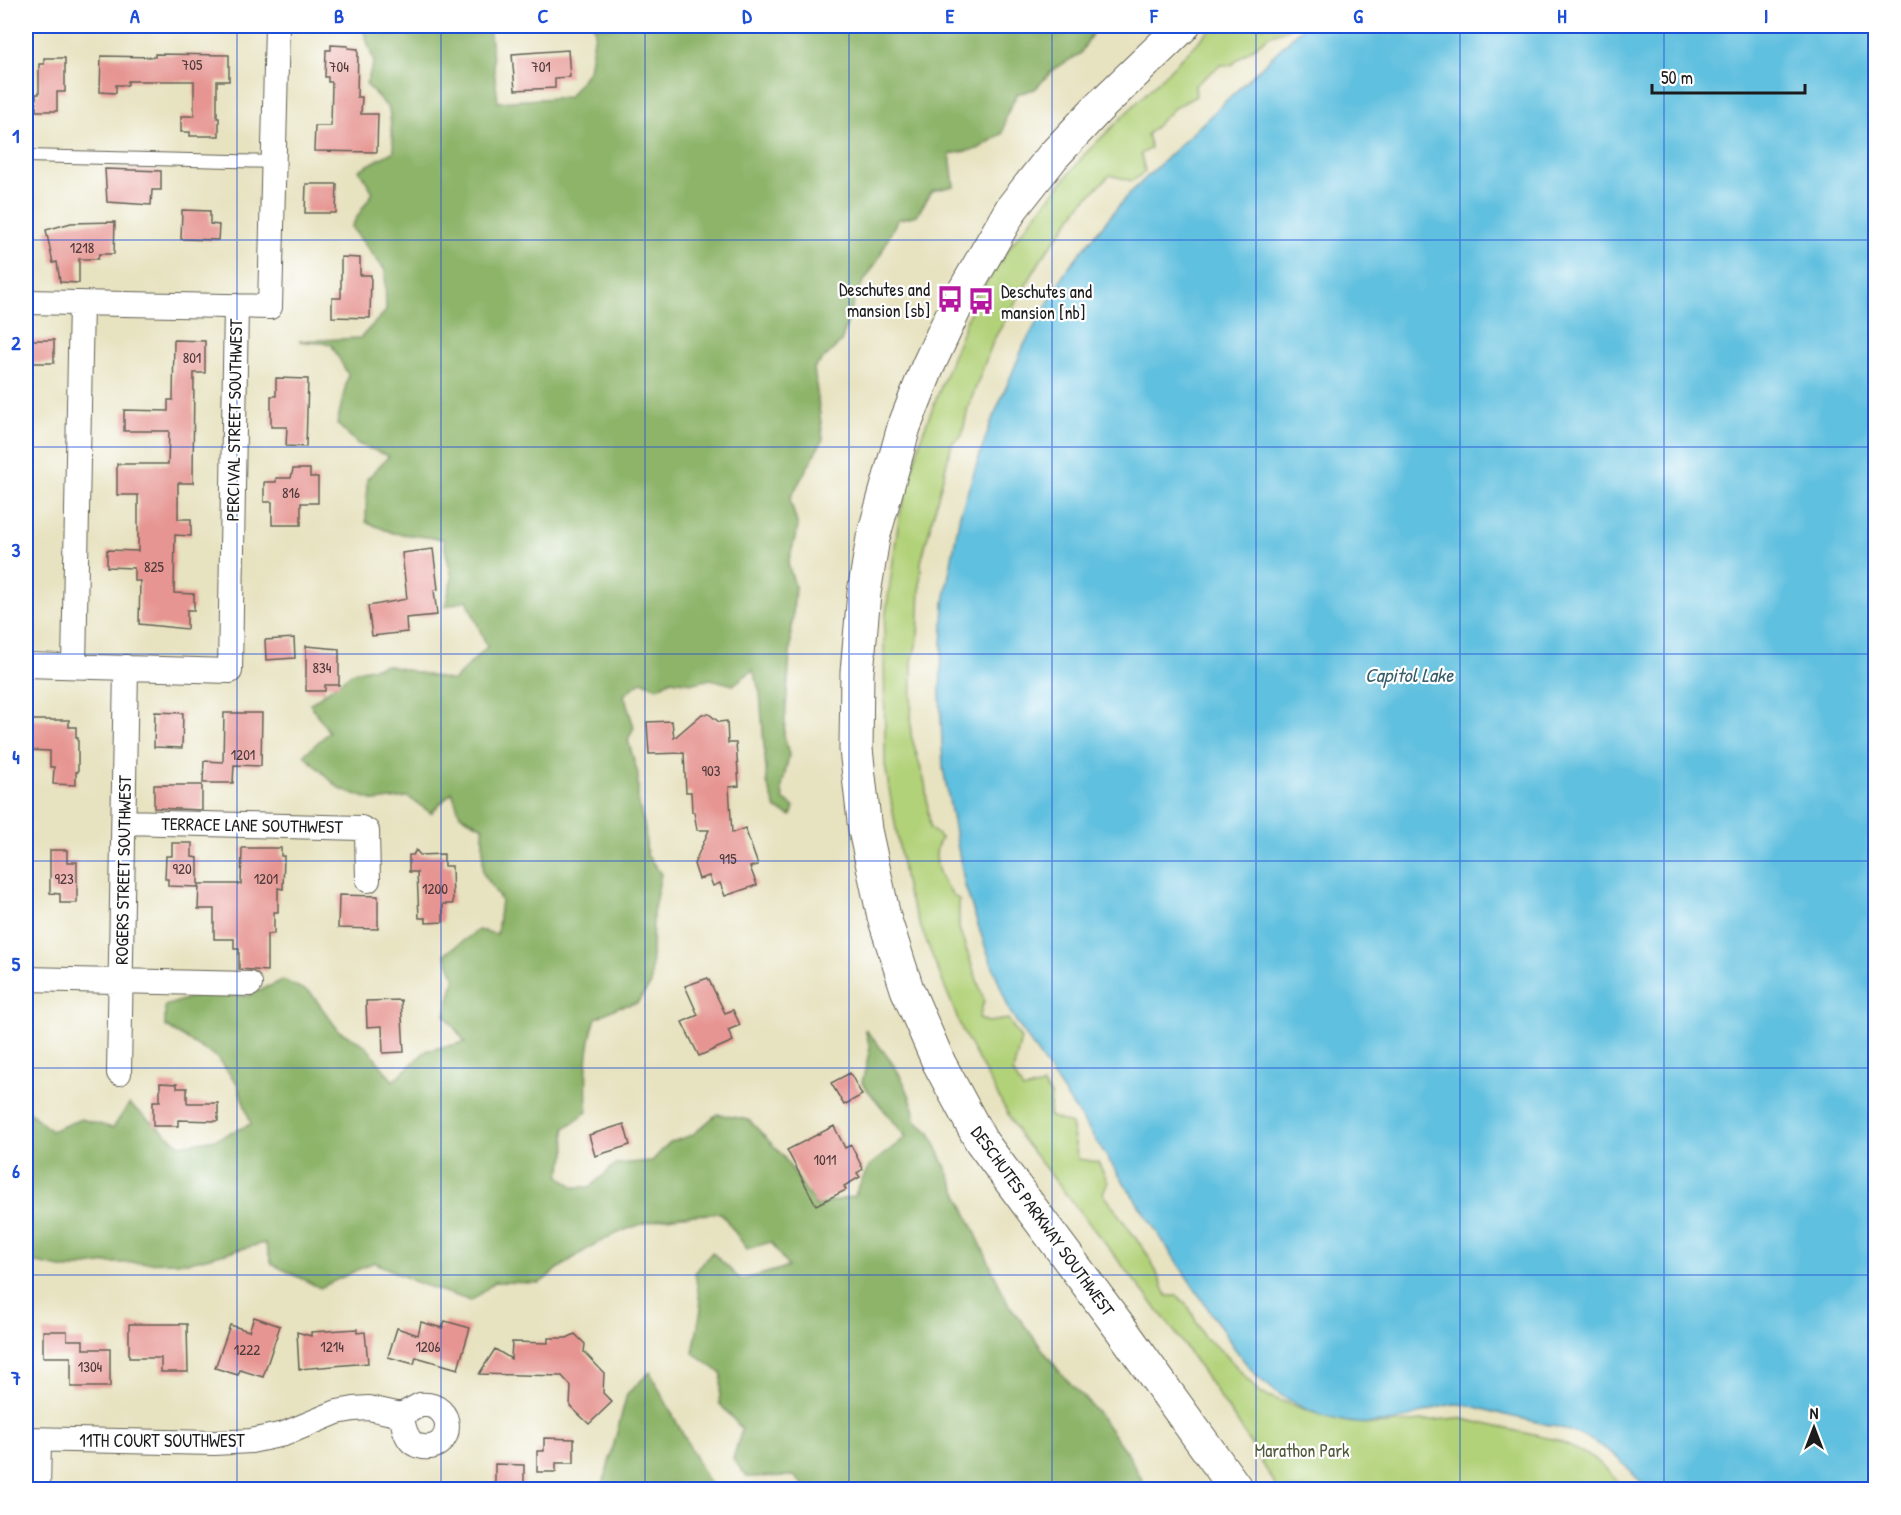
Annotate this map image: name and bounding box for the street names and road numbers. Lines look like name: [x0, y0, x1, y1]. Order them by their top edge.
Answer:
street label: PERCIVAL STREET SOUTHWEST: [220, 318, 248, 522]
street label: ROGERS STREET SOUTHWEST: [109, 775, 137, 965]
street label: TERRACE LANE SOUTHWEST: [161, 811, 343, 839]
street label: DESCHUTES PARKWAY SOUTHWEST: [965, 1121, 1121, 1322]
street label: 11TH COURT SOUTHWEST: [79, 1428, 245, 1453]

